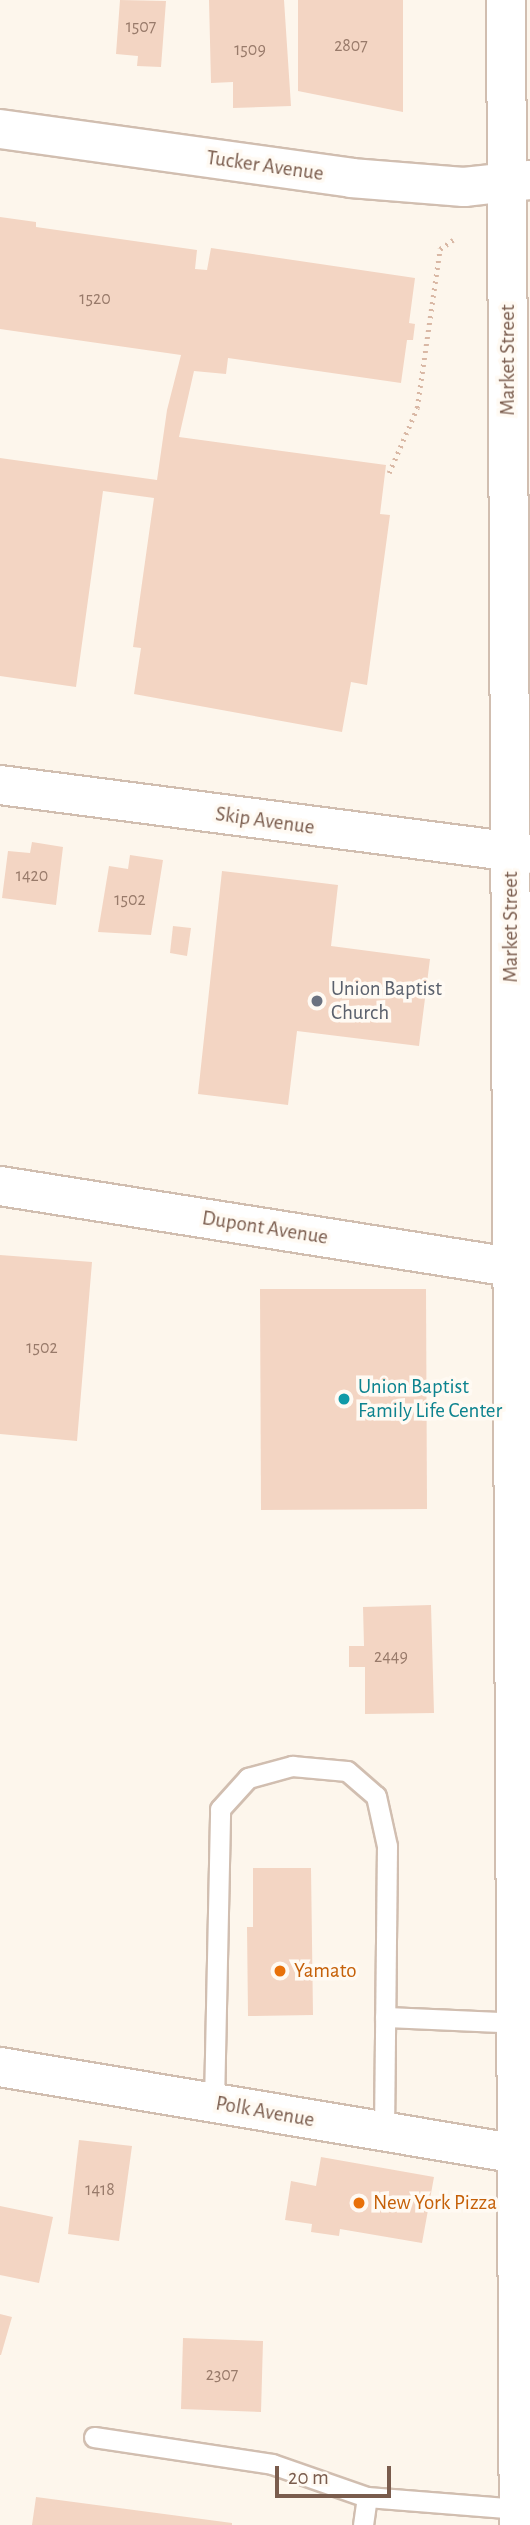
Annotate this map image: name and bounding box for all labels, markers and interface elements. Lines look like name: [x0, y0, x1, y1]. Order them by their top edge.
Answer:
house number: 1507: [126, 16, 156, 38]
house number: 2807: [334, 35, 368, 57]
house number: 1509: [234, 39, 266, 61]
street label: Tucker Avenue: [205, 145, 325, 187]
house number: 1520: [79, 288, 111, 310]
street label: Market Street: [495, 304, 521, 416]
street label: Skip Avenue: [214, 802, 316, 840]
house number: 1420: [16, 865, 48, 887]
street label: Market Street: [498, 871, 524, 983]
house number: 1502: [114, 889, 146, 911]
place label: Union Baptist Church: [331, 976, 442, 1026]
marker: Union Baptist Church: [309, 993, 325, 1009]
street label: Dupont Avenue: [200, 1206, 330, 1250]
house number: 1502: [26, 1337, 58, 1359]
place label: Union Baptist Family Life Center: [358, 1374, 502, 1424]
marker: Union Baptist Family Life Center: [336, 1391, 352, 1407]
house number: 2449: [374, 1646, 408, 1668]
place label: Yamato: [294, 1958, 356, 1984]
marker: Yamato: [272, 1963, 288, 1979]
street label: Polk Avenue: [214, 2091, 316, 2133]
house number: 1418: [85, 2179, 115, 2201]
place label: New York Pizza: [373, 2190, 497, 2216]
marker: New York Pizza: [351, 2195, 367, 2211]
house number: 2307: [206, 2364, 238, 2386]
scale bar: [278, 2452, 393, 2496]
text: 20 m: [288, 2467, 329, 2488]

